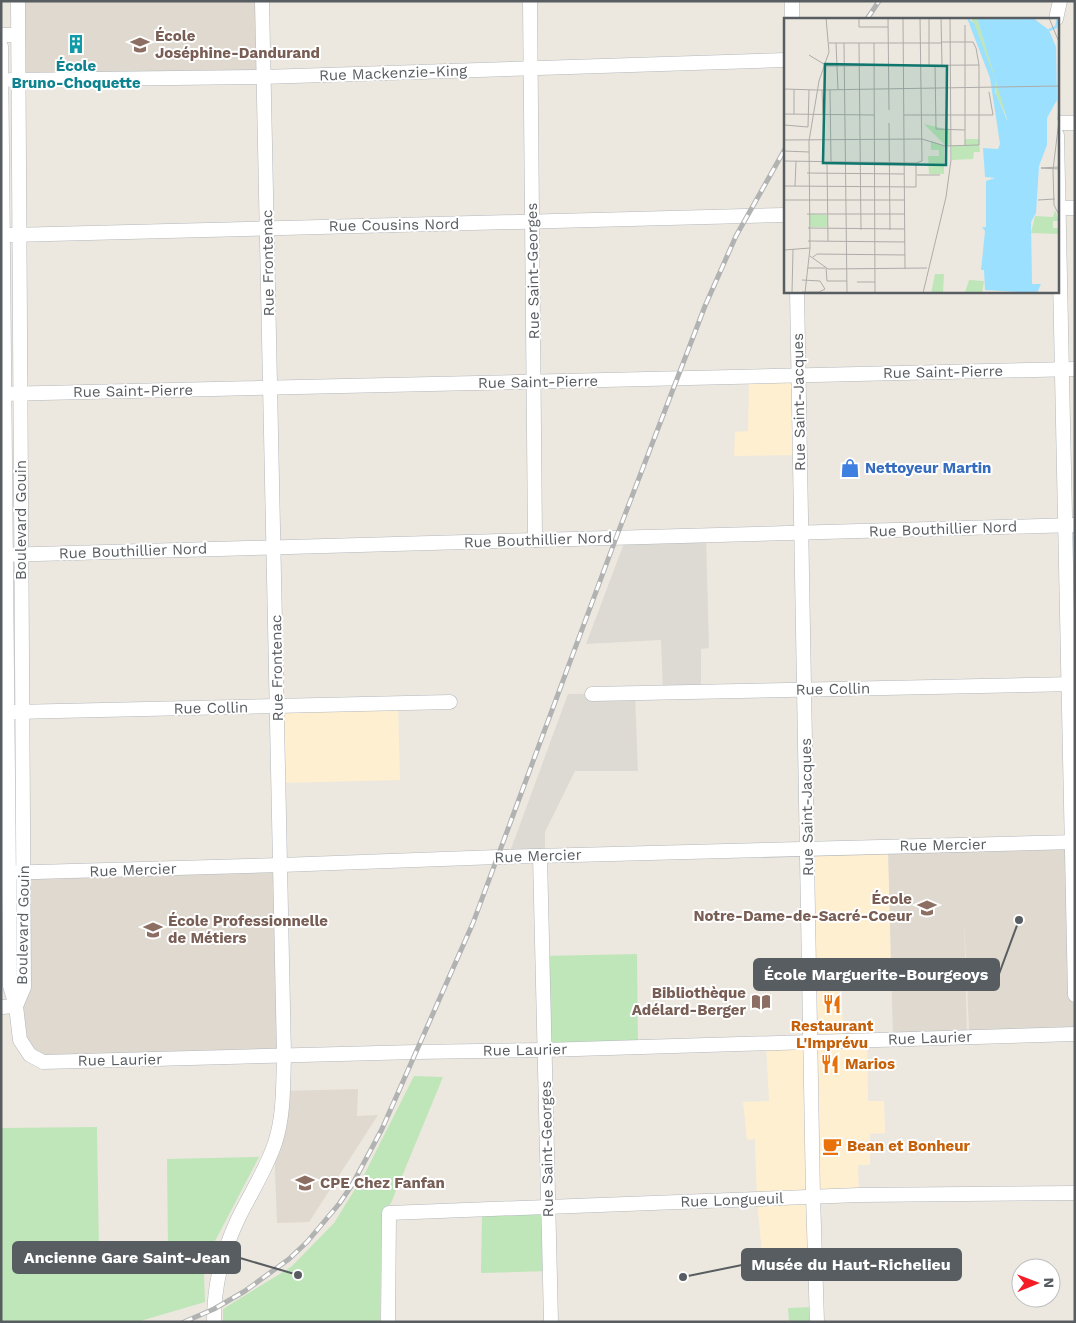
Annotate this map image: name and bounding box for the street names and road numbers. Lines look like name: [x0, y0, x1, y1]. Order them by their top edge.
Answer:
street label: Rue Mackenzie-King: [319, 61, 467, 85]
street label: Rue Saint-Georges: [523, 203, 543, 339]
street label: Rue Frontenac: [258, 210, 278, 316]
street label: Rue Cousins Nord: [328, 215, 460, 235]
street label: Rue Saint-Jacques: [789, 333, 809, 471]
street label: Rue Saint-Pierre: [883, 362, 1003, 382]
street label: Rue Saint-Pierre: [478, 372, 598, 392]
street label: Rue Saint-Pierre: [73, 381, 193, 401]
street label: Boulevard Gouin: [12, 460, 30, 580]
street label: Rue Bouthillier Nord: [869, 517, 1017, 541]
street label: Rue Bouthillier Nord: [464, 528, 612, 552]
street label: Rue Bouthillier Nord: [59, 539, 207, 563]
street label: Rue Frontenac: [267, 615, 287, 721]
street label: Rue Collin: [796, 679, 870, 699]
street label: Rue Collin: [174, 698, 248, 718]
street label: Rue Saint-Jacques: [797, 738, 817, 876]
street label: Rue Mercier: [899, 835, 987, 855]
street label: Rue Mercier: [494, 845, 582, 867]
street label: Rue Mercier: [89, 859, 177, 881]
street label: Boulevard Gouin: [13, 865, 33, 985]
street label: Rue Laurier: [887, 1028, 973, 1048]
street label: Rue Laurier: [483, 1040, 567, 1060]
street label: Rue Laurier: [78, 1050, 162, 1070]
street label: Rue Saint-Georges: [537, 1081, 557, 1217]
street label: Rue Longueuil: [680, 1189, 784, 1211]

